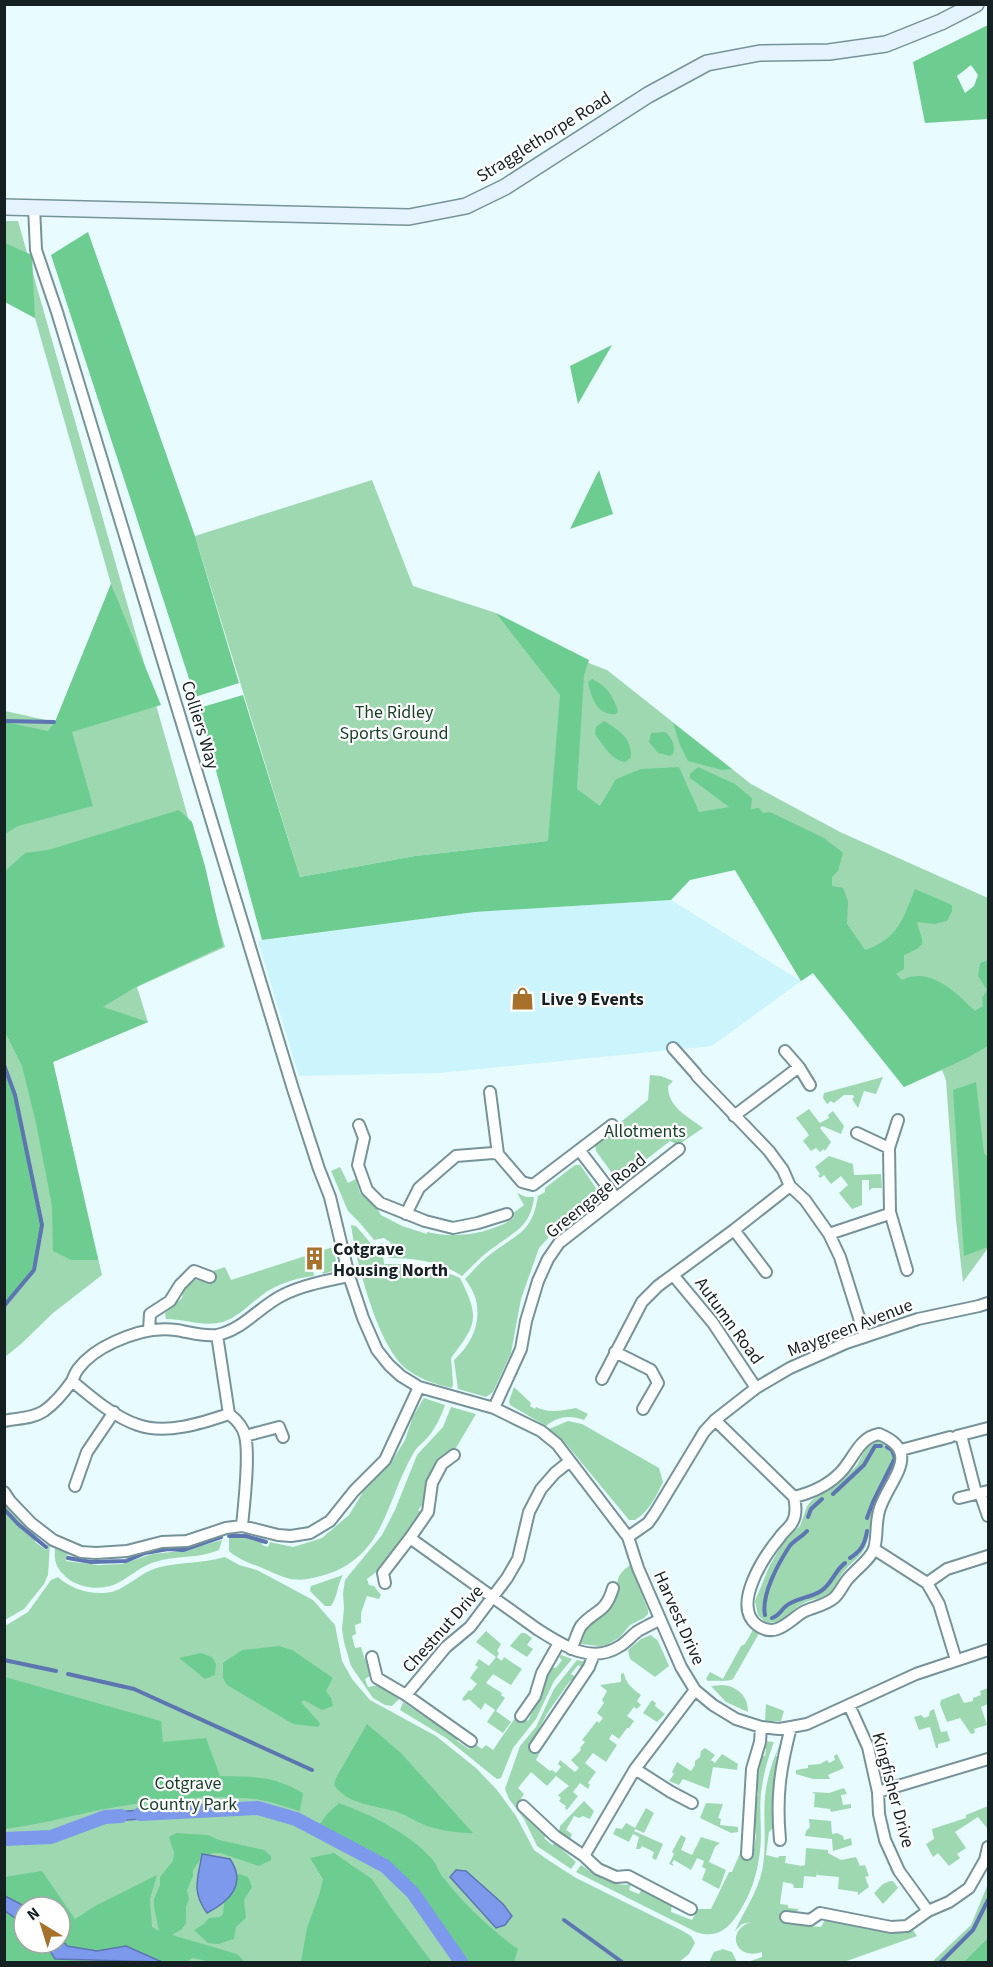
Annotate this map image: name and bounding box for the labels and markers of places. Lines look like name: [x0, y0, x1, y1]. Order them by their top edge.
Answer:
shop icon: Live 9 Events: [510, 986, 536, 1012]
place label: Live 9 Events: [541, 987, 644, 1012]
place label: Cotgrave Housing North: [333, 1237, 448, 1283]
building icon: Cotgrave Housing North: [302, 1246, 328, 1272]

